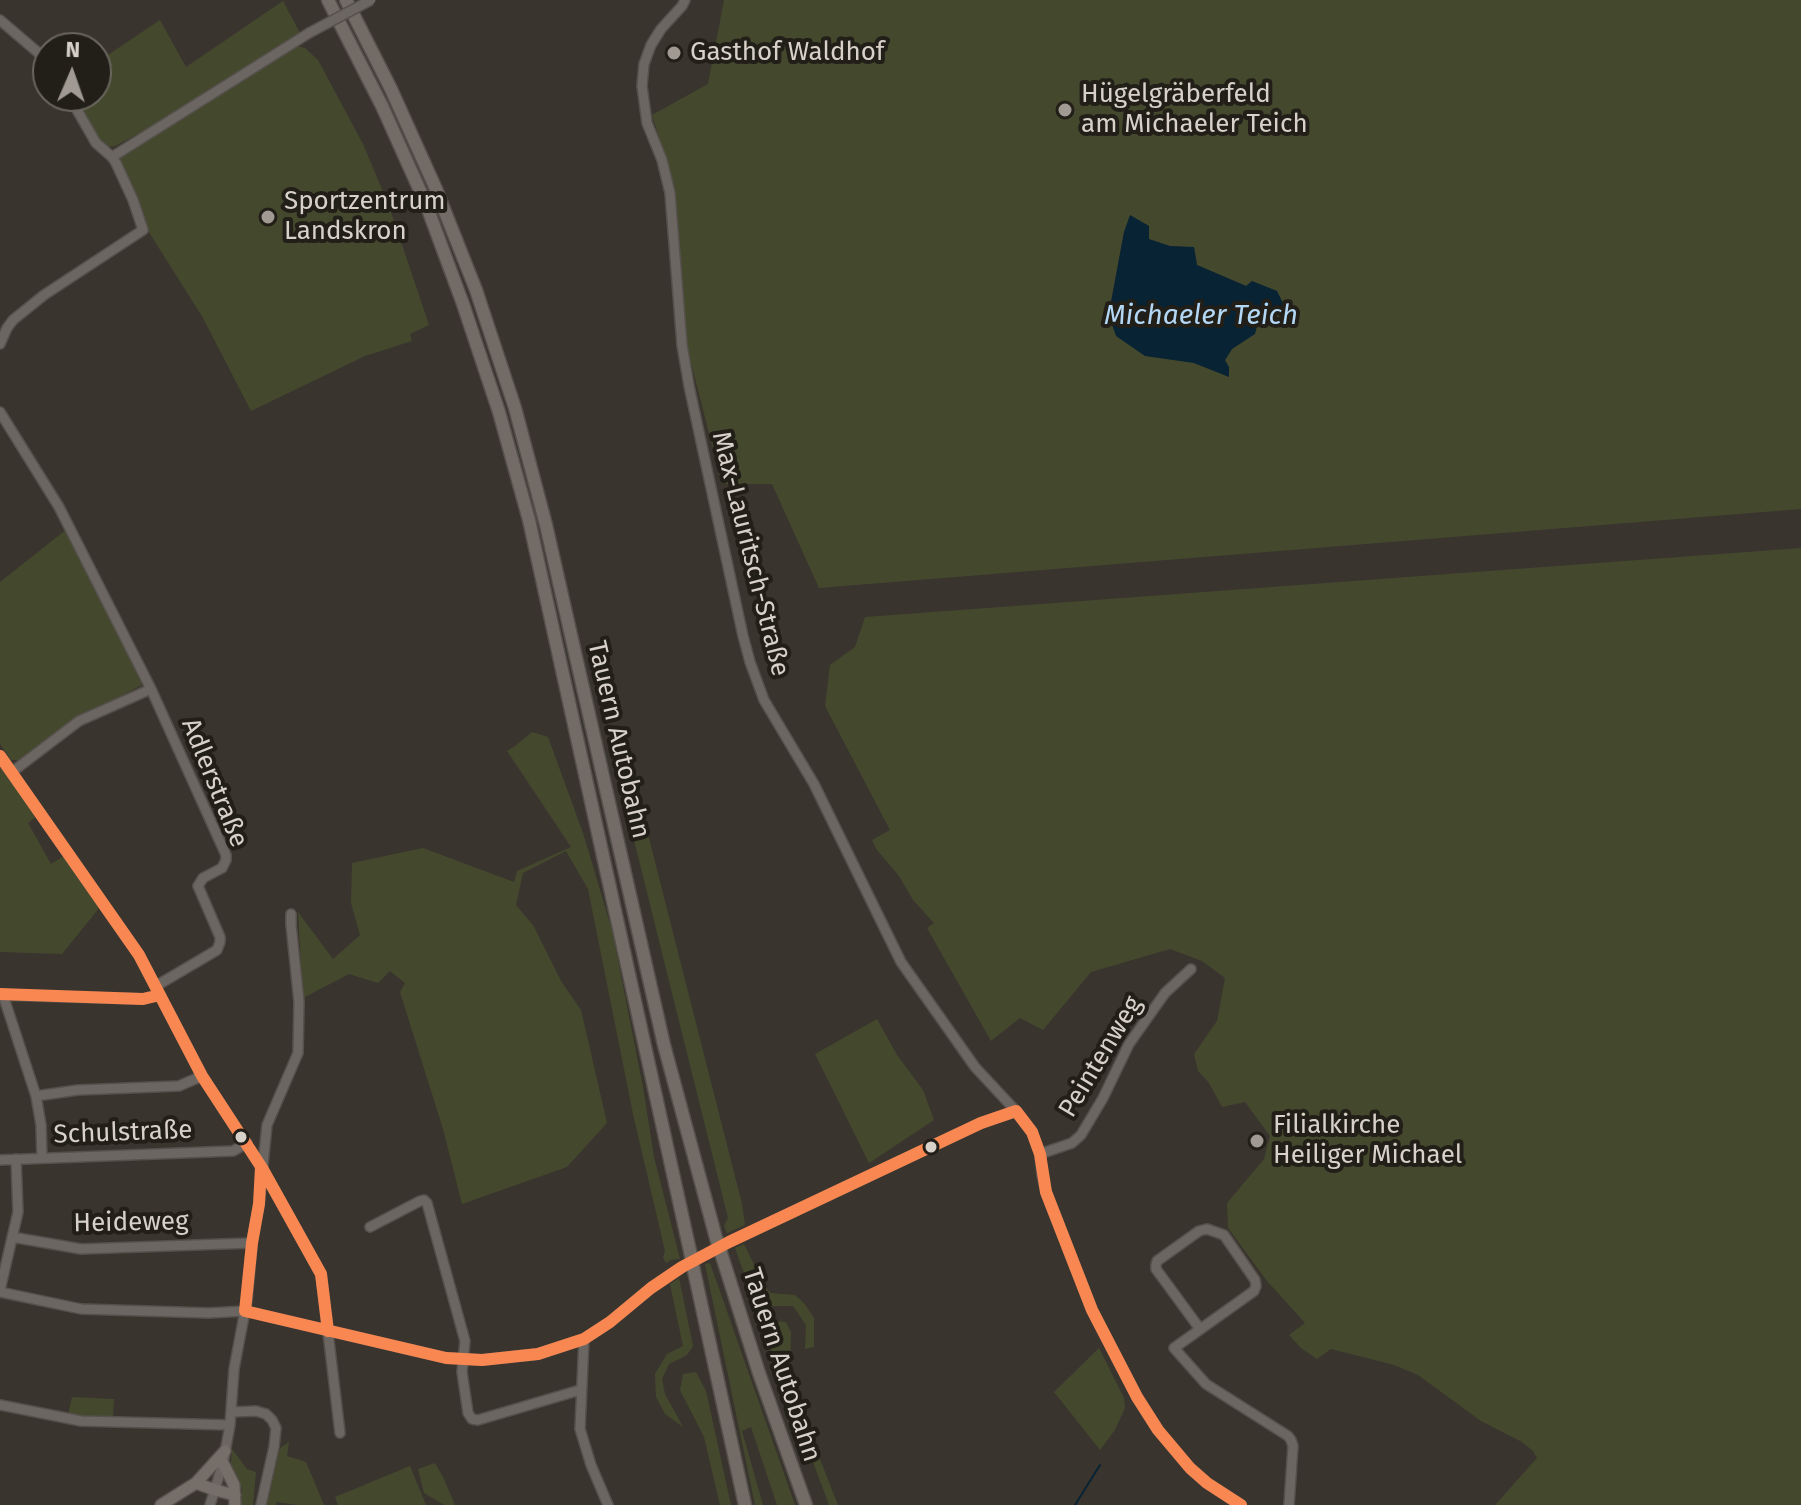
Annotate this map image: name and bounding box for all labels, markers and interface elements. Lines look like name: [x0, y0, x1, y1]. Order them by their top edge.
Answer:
north arrow: [32, 32, 112, 112]
text: N: [65, 36, 81, 63]
place label: Gasthof Waldhof: [690, 37, 885, 69]
marker: Gasthof Waldhof: [665, 44, 683, 62]
place label: Hügelgräberfeld am Michaeler Teich: [1081, 79, 1308, 140]
marker: Hügelgräberfeld am Michaeler Teich: [1056, 101, 1074, 119]
place label: Sportzentrum Landskron: [284, 186, 446, 248]
marker: Sportzentrum Landskron: [259, 208, 277, 226]
water label: Michaeler Teich: [1104, 299, 1298, 333]
street label: Max-Lauritsch-Straße: [705, 428, 795, 680]
street label: Tauern Autobahn: [580, 638, 656, 842]
street label: Adlerstraße: [174, 714, 254, 852]
street label: Peintenweg: [1053, 991, 1149, 1123]
place label: Filialkirche Heiliger Michael: [1273, 1110, 1462, 1172]
street label: Schulstraße: [53, 1115, 193, 1151]
unlabelled marker: [233, 1129, 249, 1145]
marker: Filialkirche Heiliger Michael: [1248, 1132, 1266, 1150]
unlabelled marker: [923, 1139, 939, 1155]
street label: Heideweg: [73, 1206, 189, 1240]
street label: Tauern Autobahn: [735, 1264, 827, 1466]

